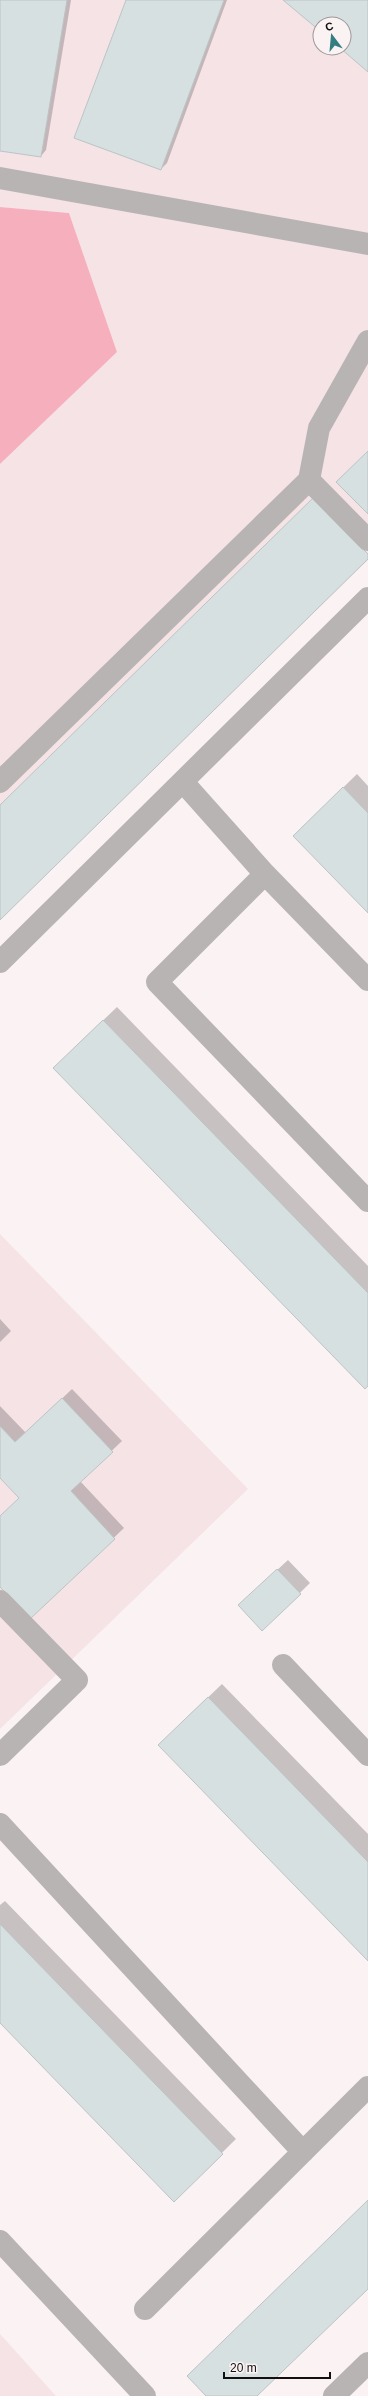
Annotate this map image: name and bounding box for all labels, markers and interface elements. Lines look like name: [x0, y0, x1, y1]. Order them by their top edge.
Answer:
north arrow: [312, 16, 352, 56]
text: С: [324, 20, 335, 33]
scale bar: [224, 2354, 330, 2380]
text: 20 m: [230, 2361, 257, 2375]

